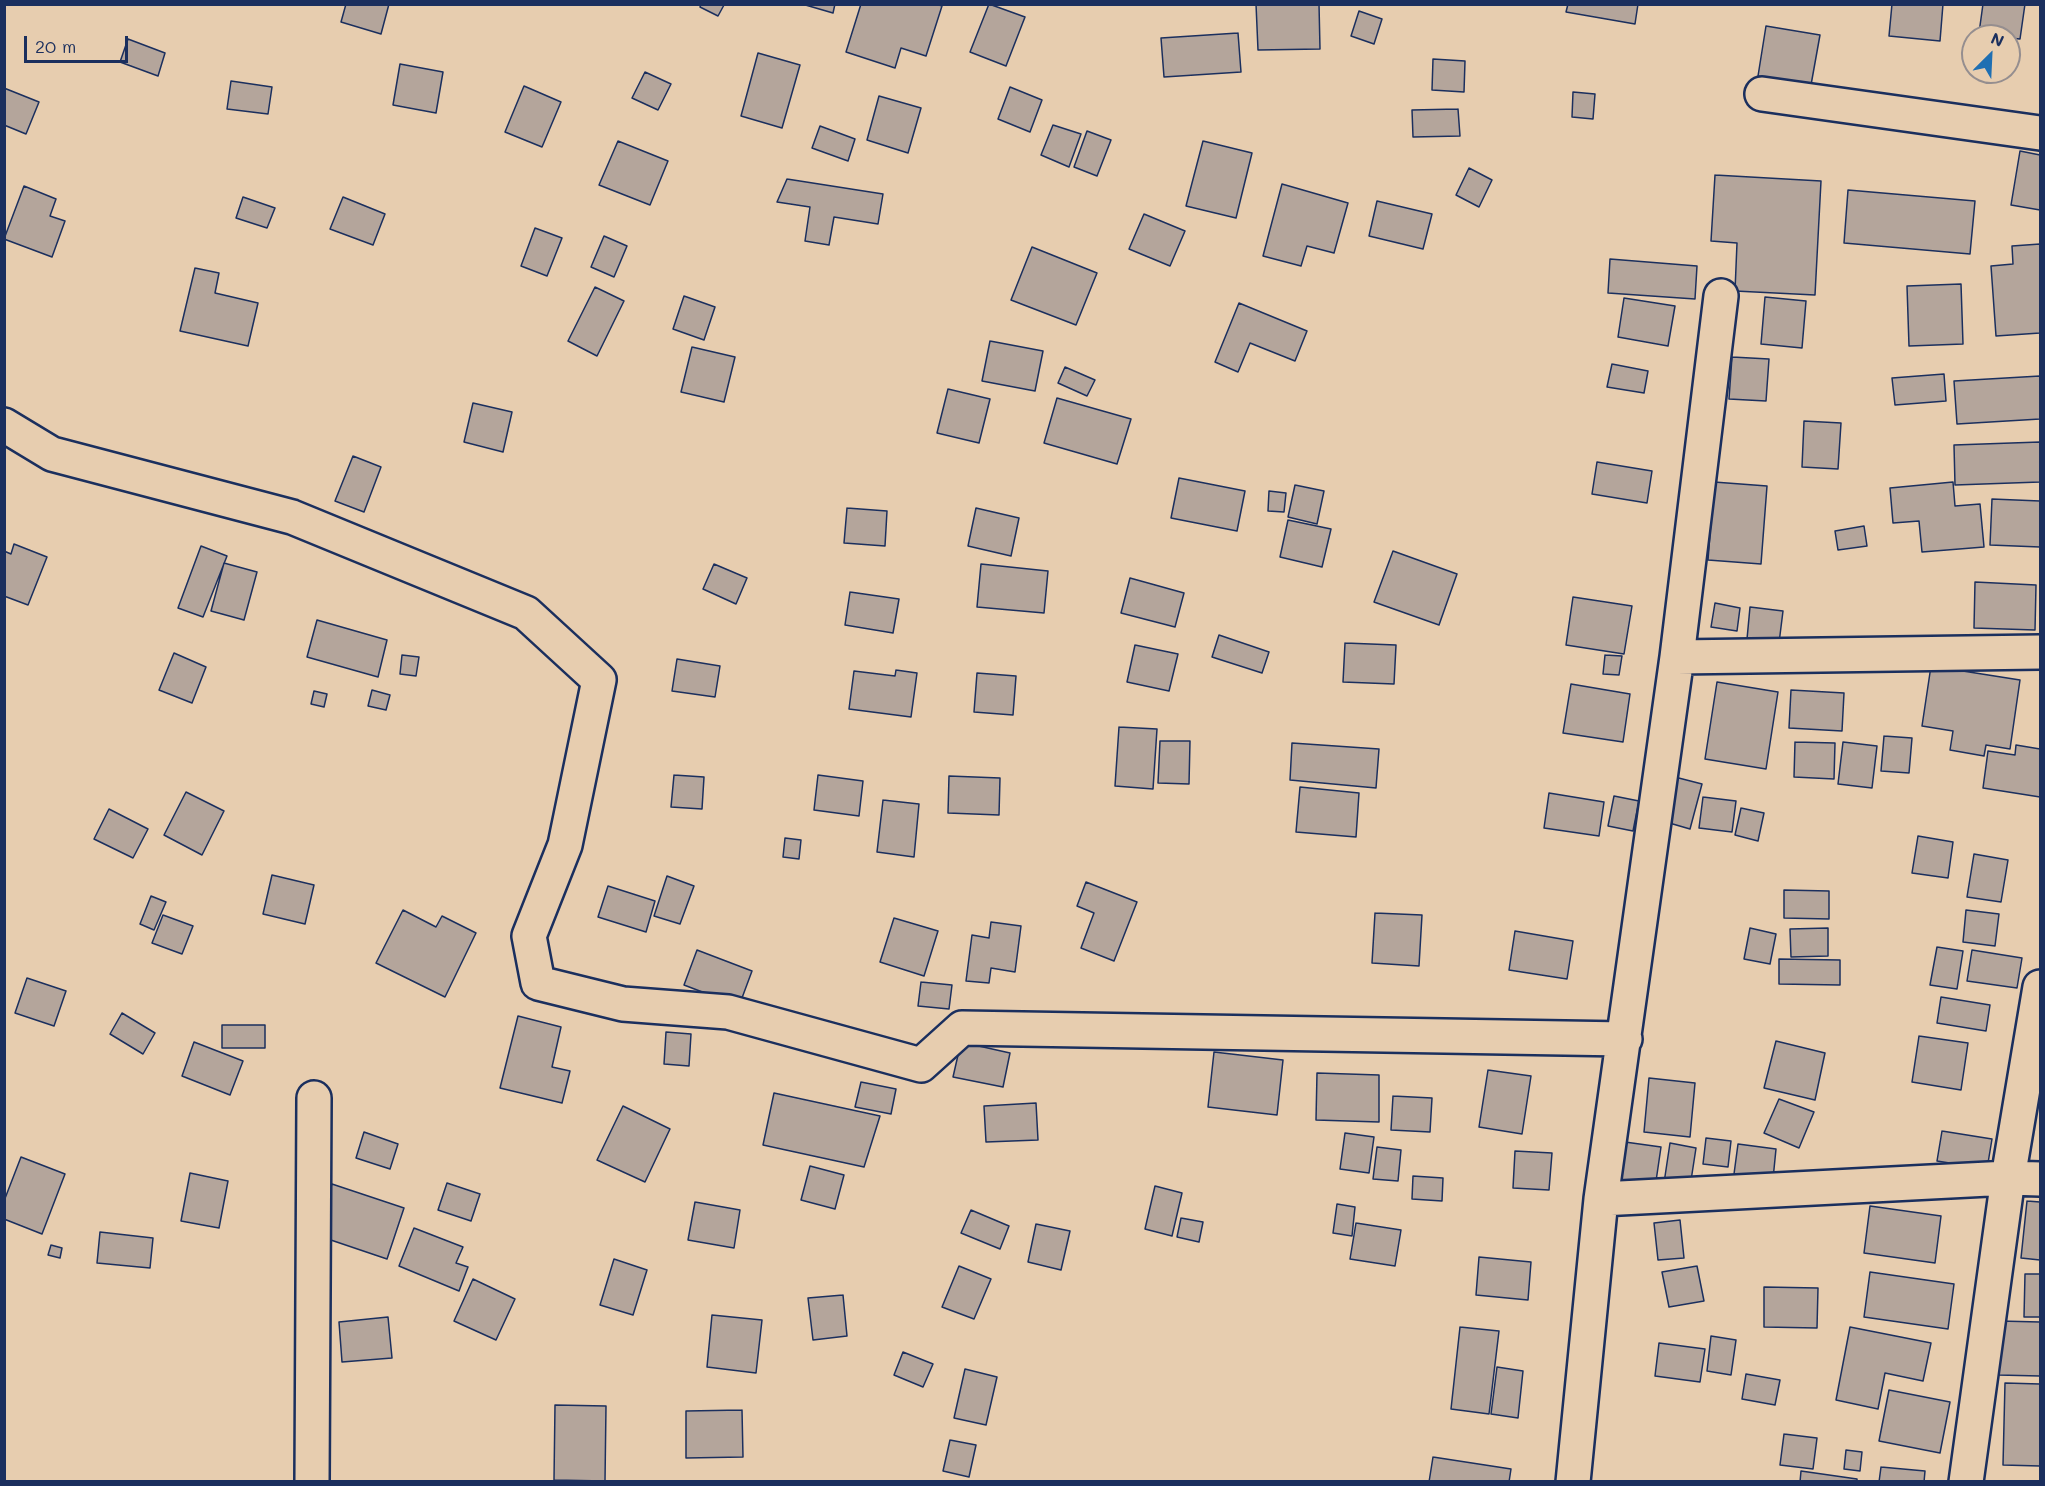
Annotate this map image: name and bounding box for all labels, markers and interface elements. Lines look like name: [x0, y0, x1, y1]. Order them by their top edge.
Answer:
scale bar: [27, 24, 130, 62]
north arrow: [1961, 24, 2021, 84]
text: N: [1988, 27, 2008, 51]
text: 20 m: [35, 34, 76, 58]

